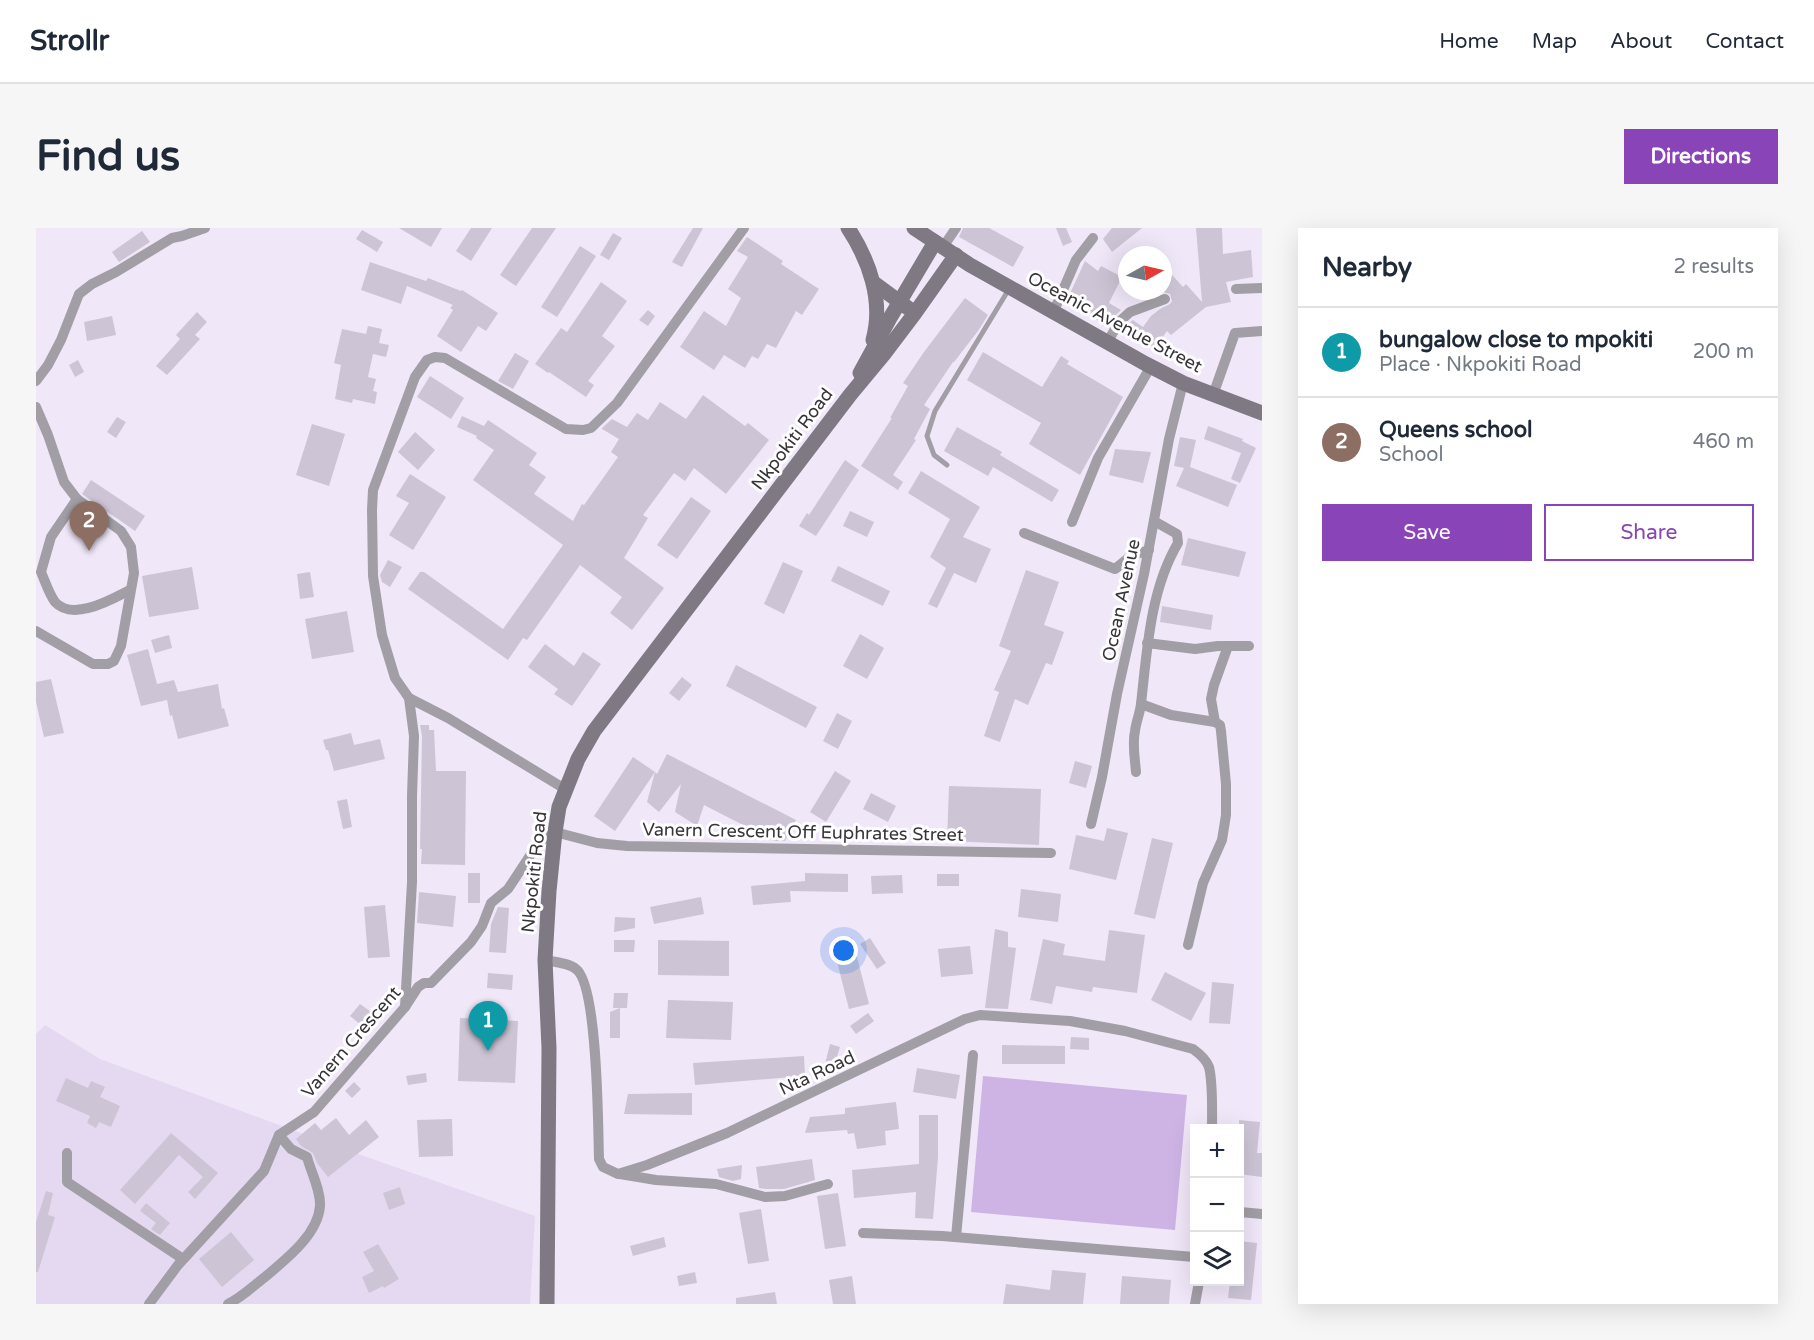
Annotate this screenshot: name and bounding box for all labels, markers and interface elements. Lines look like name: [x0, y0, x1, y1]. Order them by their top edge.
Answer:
text: Strollr: [30, 24, 109, 58]
text: Home: [1439, 29, 1499, 54]
text: Map: [1532, 29, 1577, 54]
text: About: [1610, 29, 1672, 54]
text: Contact: [1705, 29, 1784, 54]
button: Directions: [1624, 129, 1778, 184]
text: Find us: [36, 131, 180, 182]
north arrow: [1118, 246, 1172, 300]
text: Nearby: [1322, 252, 1412, 283]
text: 2 results: [1674, 255, 1754, 279]
street label: Oceanic Avenue Street: [1024, 267, 1206, 377]
text: bungalow close to mpokiti: [1379, 327, 1653, 353]
text: 1: [1335, 340, 1348, 364]
text: 200 m: [1693, 340, 1754, 364]
text: Place · Nkpokiti Road: [1379, 353, 1582, 377]
street label: Nkpokiti Road: [747, 384, 837, 494]
text: Queens school: [1379, 417, 1533, 443]
text: 2: [1335, 430, 1348, 454]
text: 460 m: [1693, 430, 1754, 454]
text: School: [1379, 443, 1443, 467]
pin: 2: [70, 502, 108, 551]
button: Save: [1322, 504, 1532, 561]
button: Share: [1544, 504, 1754, 561]
street label: Ocean Avenue: [1097, 537, 1145, 663]
street label: Nkpokiti Road: [517, 810, 551, 934]
street label: Vanern Crescent Off Euphrates Street: [642, 818, 964, 846]
your location: [829, 936, 858, 965]
street label: Vanern Crescent: [297, 982, 405, 1102]
pin: 1: [468, 1002, 508, 1051]
street label: Nta Road: [776, 1046, 858, 1100]
map controls: [1190, 1124, 1244, 1286]
button: +: [1190, 1124, 1244, 1178]
button: −: [1190, 1178, 1244, 1232]
button: layers: [1190, 1232, 1244, 1286]

